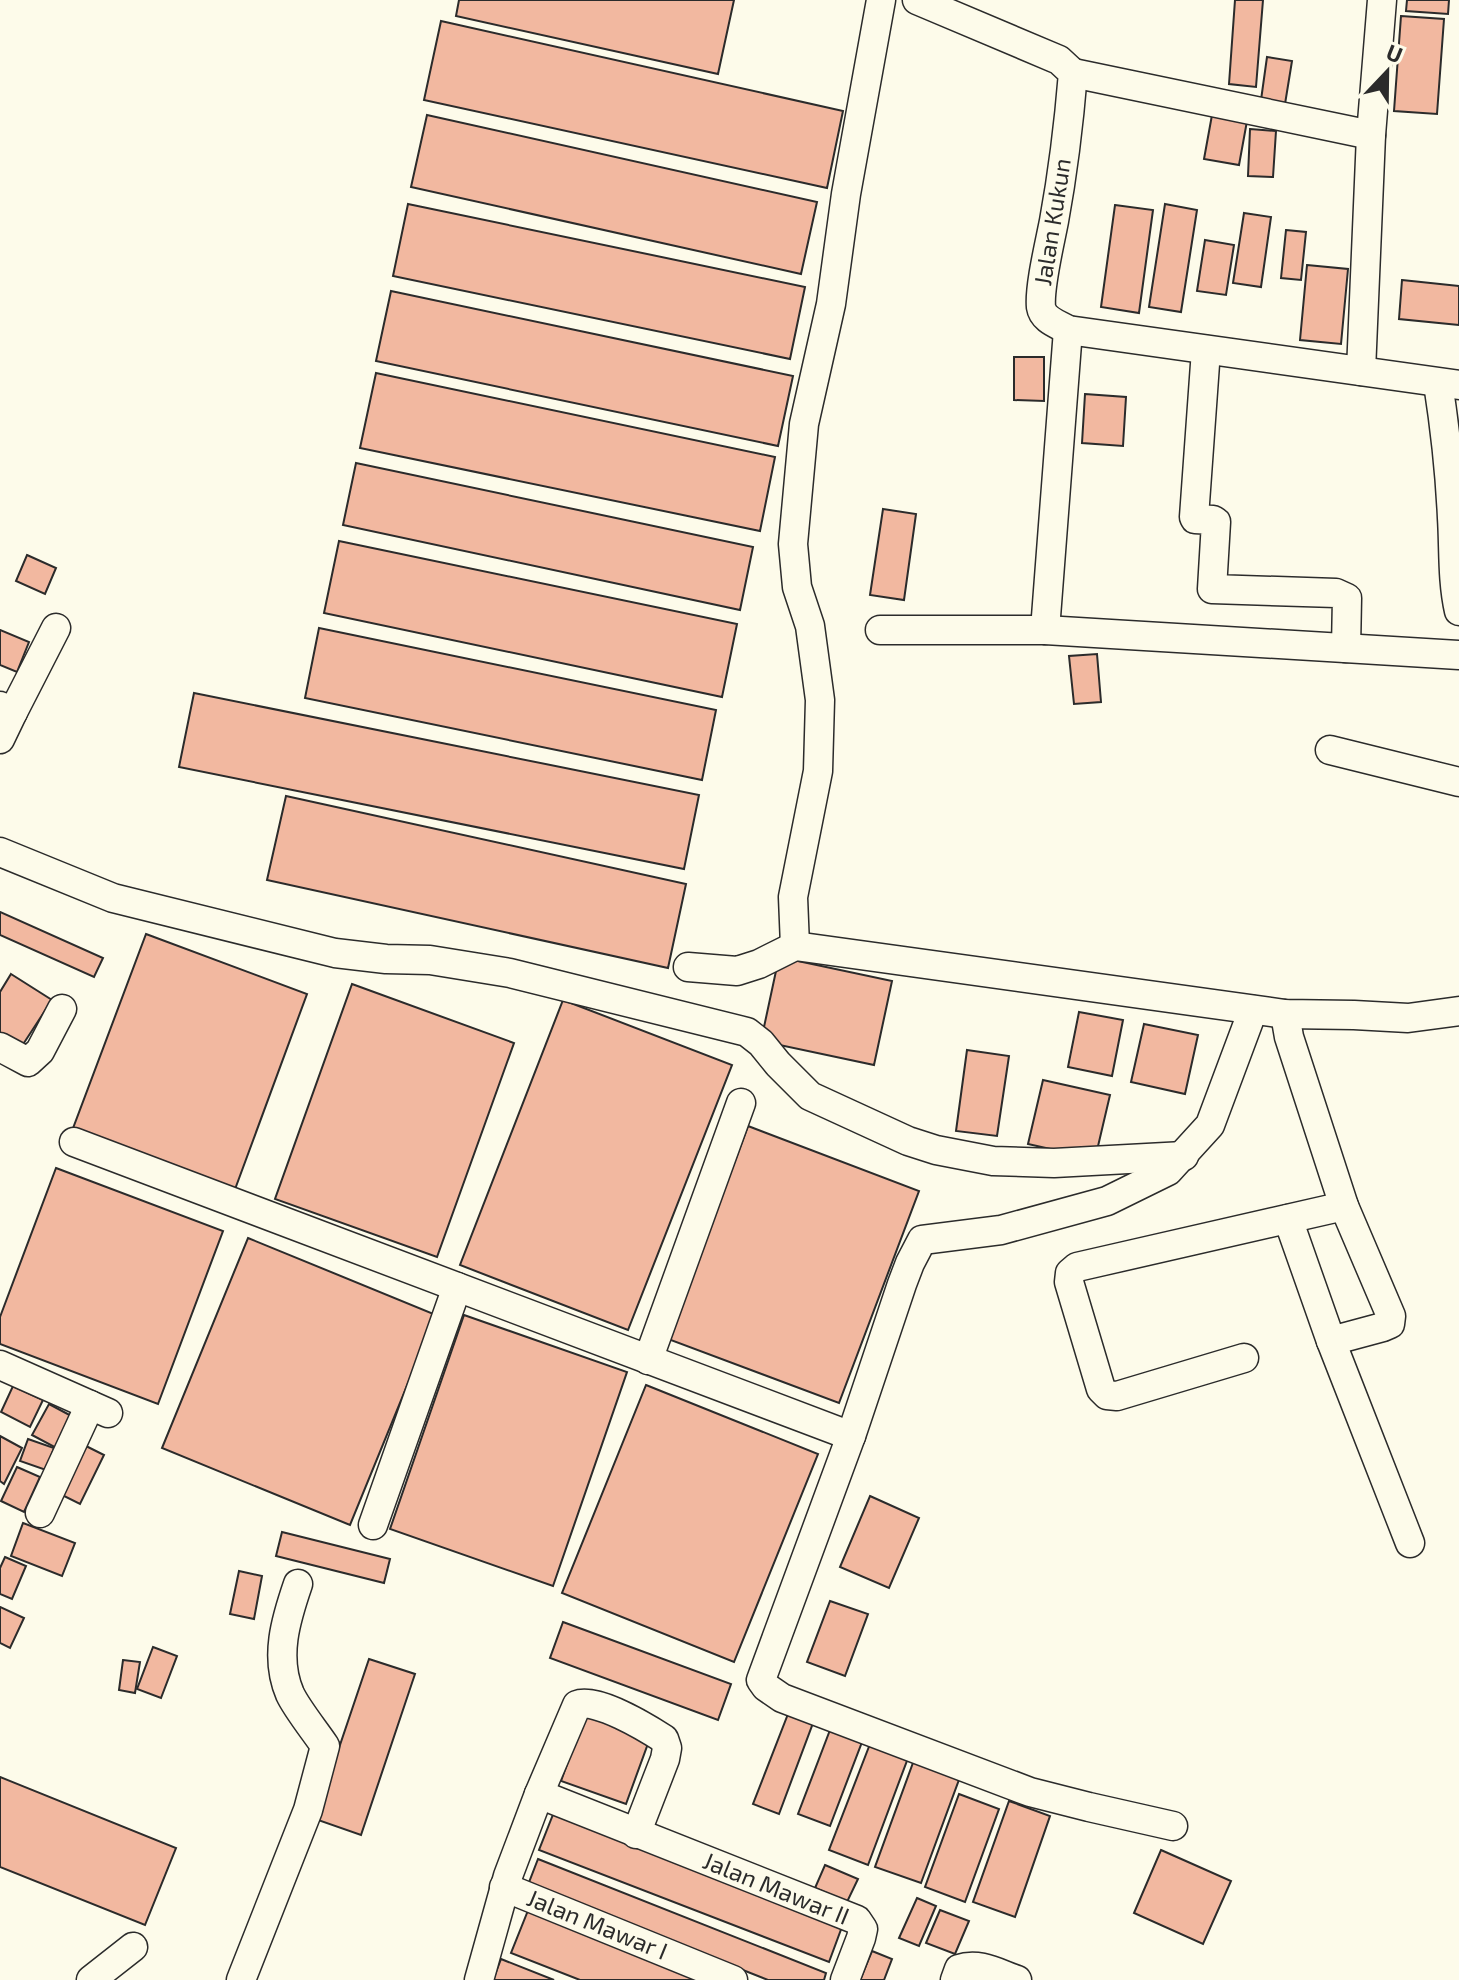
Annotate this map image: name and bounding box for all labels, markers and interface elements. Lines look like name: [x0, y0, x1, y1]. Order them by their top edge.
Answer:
north arrow: [1347, 32, 1427, 112]
text: U: [1383, 38, 1407, 67]
street label: Jalan Kukun: [1027, 156, 1076, 288]
street label: Jalan Mawar II: [699, 1845, 854, 1930]
street label: Jalan Mawar I: [523, 1882, 672, 1965]

